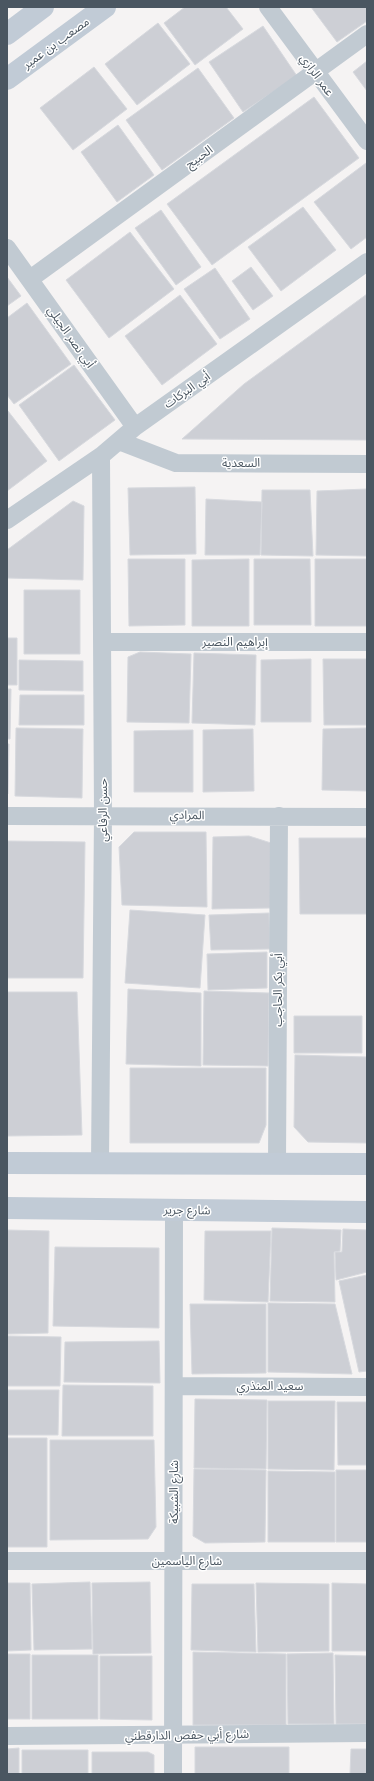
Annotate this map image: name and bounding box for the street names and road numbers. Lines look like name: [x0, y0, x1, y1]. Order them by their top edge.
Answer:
street label: مصعب بن عمير: [18, 13, 93, 74]
street label: عمر الرازي: [295, 50, 338, 100]
street label: الحبيج: [182, 141, 217, 173]
street label: أبي نصر الجيلي: [42, 302, 99, 372]
street label: أبي البركات: [160, 367, 215, 413]
street label: السعدية: [222, 454, 260, 472]
street label: إبراهيم النصير: [201, 633, 268, 651]
street label: حسن الرفاعي: [94, 778, 113, 842]
street label: المرادي: [169, 806, 205, 825]
street label: أبي بكر الحاجب: [269, 953, 288, 1027]
street label: شارع جرير: [162, 1201, 211, 1219]
street label: سعيد المنذري: [236, 1377, 304, 1396]
street label: شارع الشبيكة: [165, 1460, 183, 1524]
street label: شارع الياسمين: [152, 1552, 222, 1570]
street label: شارع أبي حفص الدارقطني: [125, 1725, 249, 1746]

